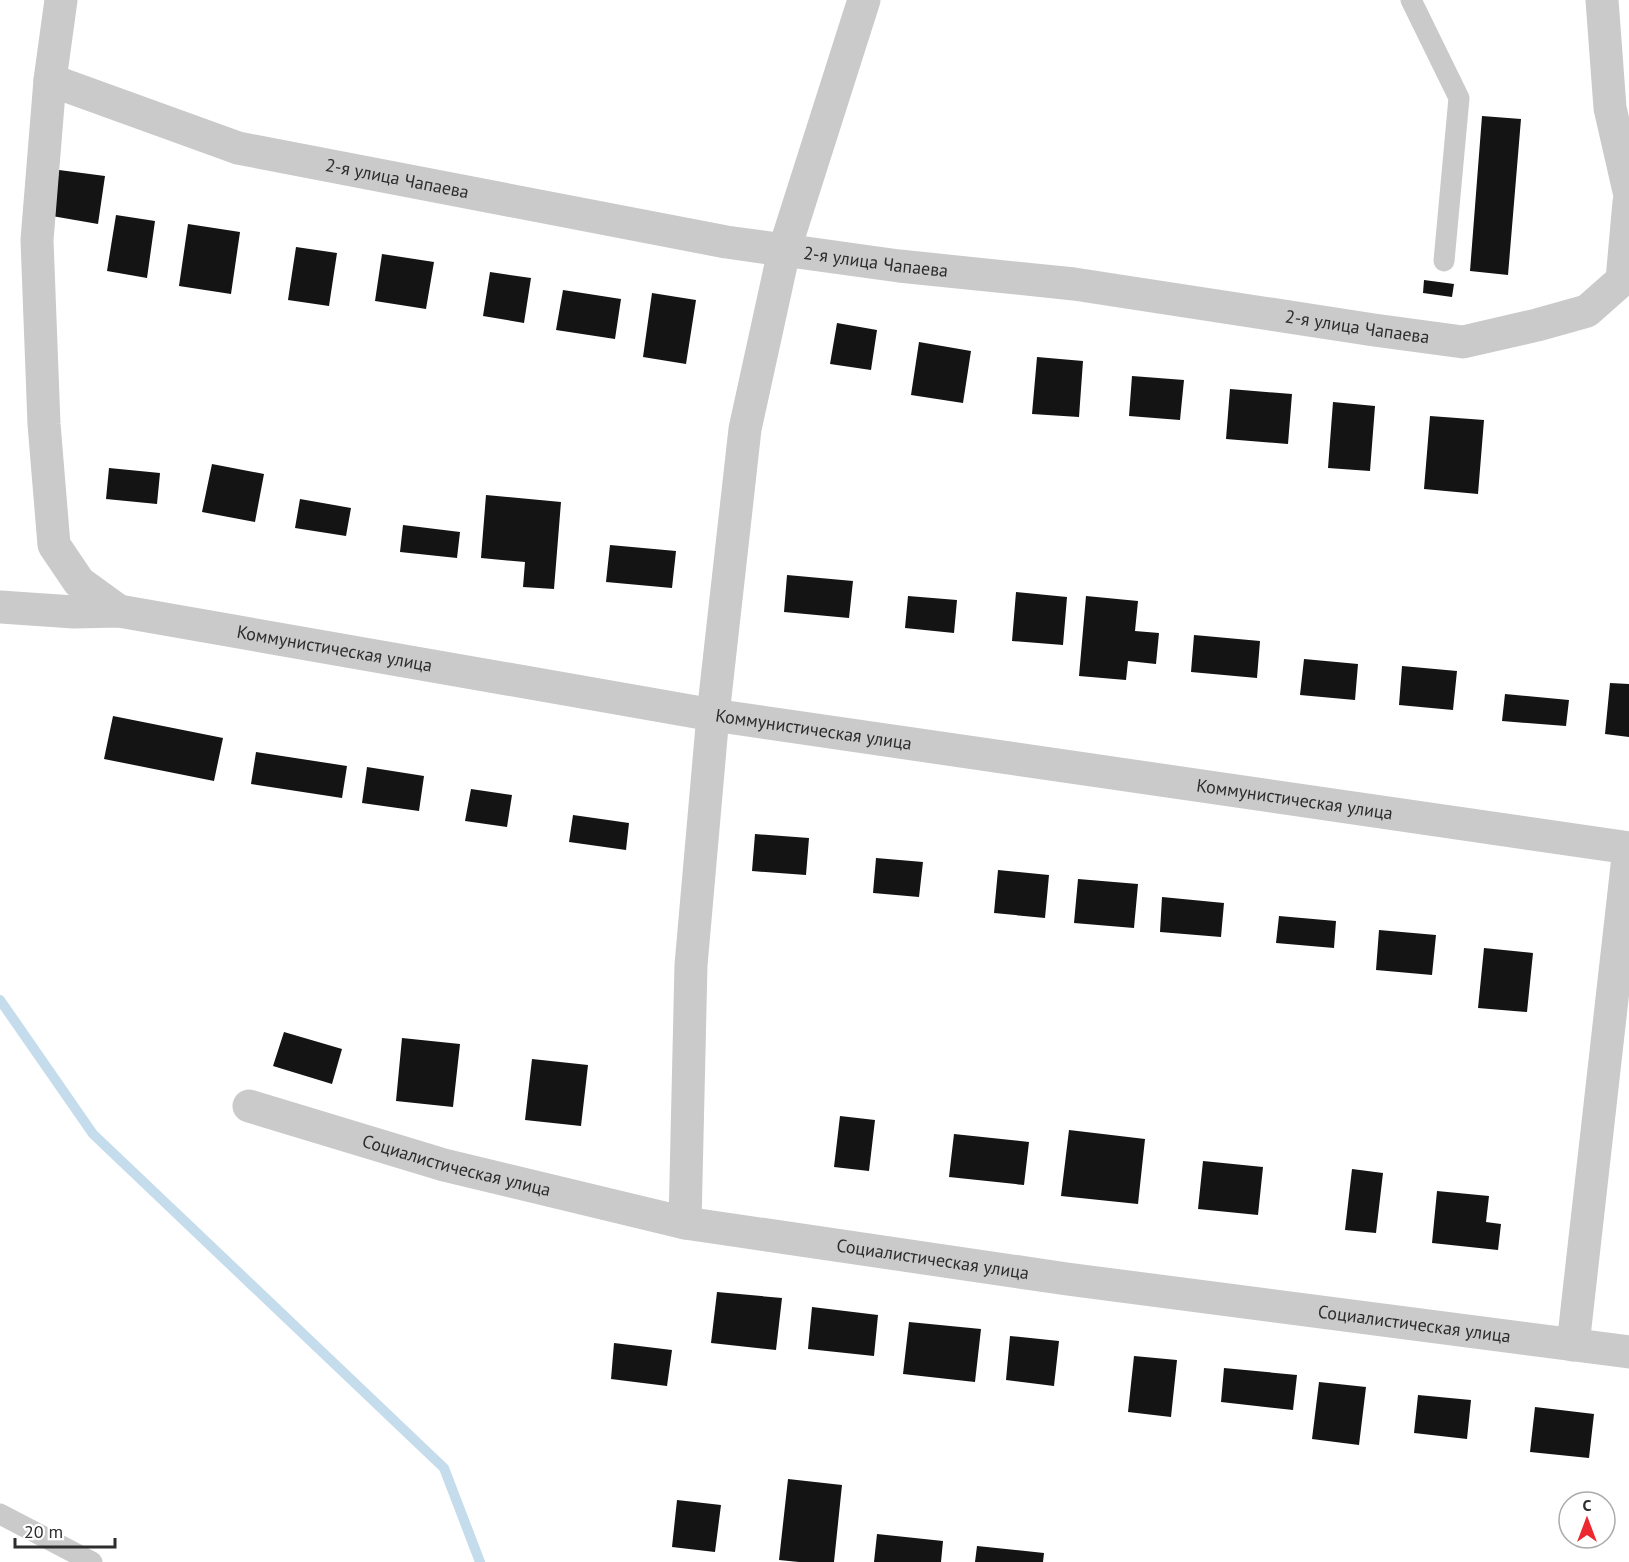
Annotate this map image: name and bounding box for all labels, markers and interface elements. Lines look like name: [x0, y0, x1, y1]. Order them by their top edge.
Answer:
street label: 2-я улица Чапаева: [323, 153, 471, 203]
street label: 2-я улица Чапаева: [802, 241, 949, 282]
street label: 2-я улица Чапаева: [1283, 305, 1431, 348]
street label: Коммунистическая улица: [235, 620, 434, 677]
street label: Коммунистическая улица: [714, 704, 914, 755]
street label: Коммунистическая улица: [1195, 773, 1394, 825]
street label: Социалистическая улица: [360, 1129, 553, 1201]
street label: Социалистическая улица: [835, 1233, 1031, 1284]
street label: Социалистическая улица: [1317, 1300, 1512, 1348]
north arrow: [1557, 1490, 1617, 1550]
text: С: [1583, 1495, 1592, 1515]
scale bar: [15, 1511, 116, 1549]
text: 20 m: [24, 1520, 63, 1543]

